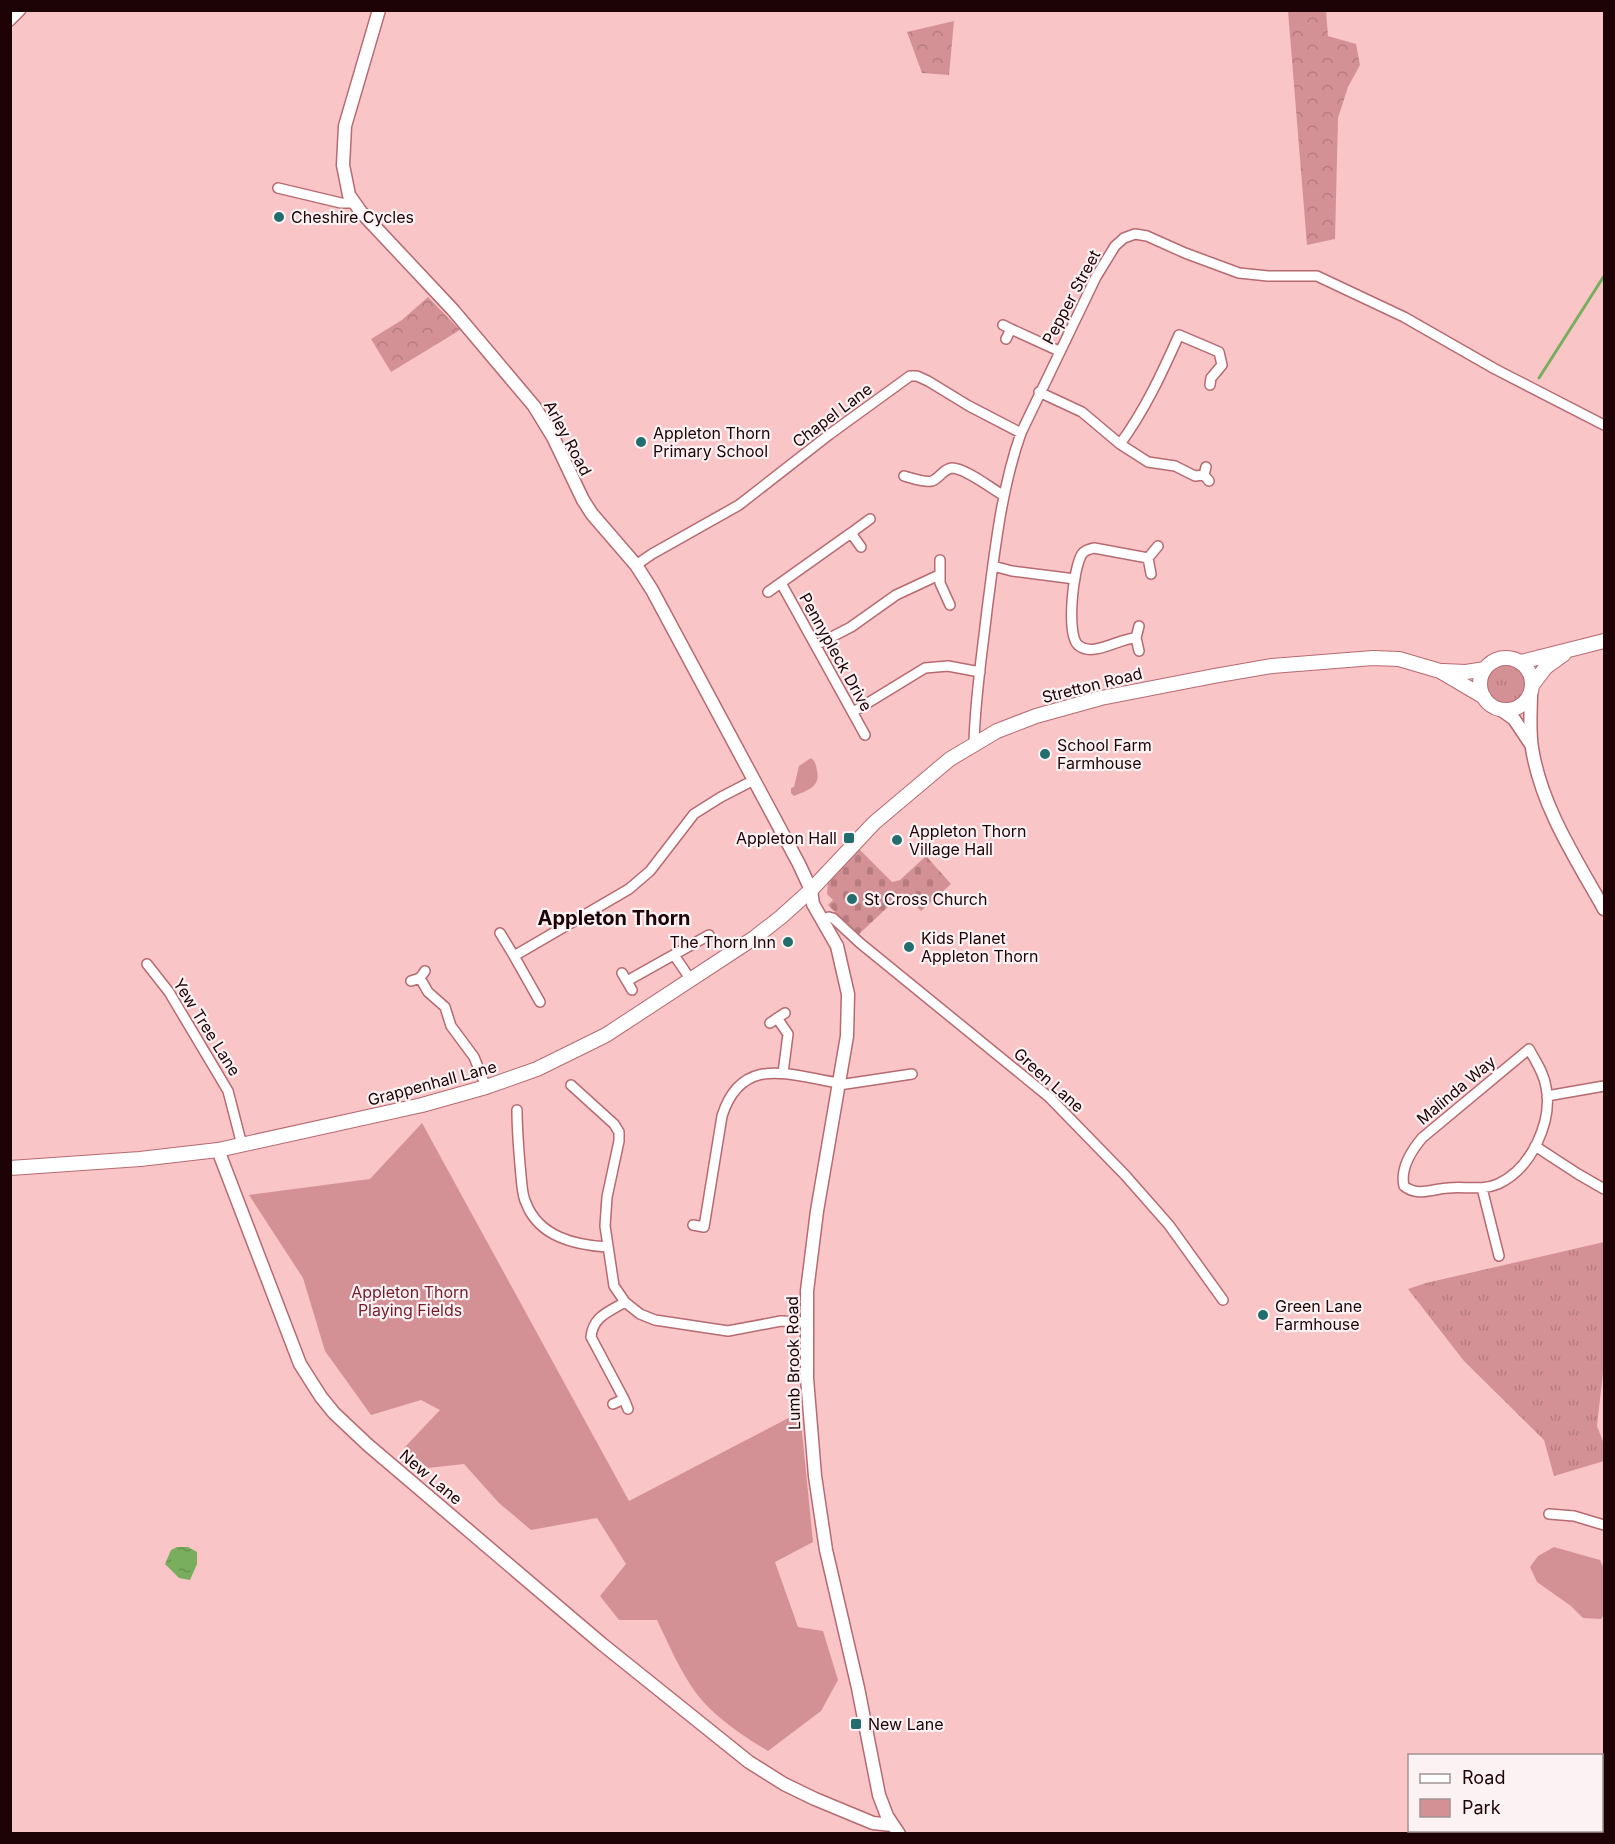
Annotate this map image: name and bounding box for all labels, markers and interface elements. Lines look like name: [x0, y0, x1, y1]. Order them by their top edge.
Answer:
place label: Cheshire Cycles: [291, 207, 414, 227]
marker: Cheshire Cycles: [272, 210, 286, 224]
street label: Pepper Street: [1038, 246, 1104, 348]
street label: Chapel Lane: [788, 379, 876, 451]
street label: Arley Road: [540, 397, 596, 479]
place label: Appleton Thorn Primary School: [653, 423, 771, 461]
marker: Appleton Thorn Primary School: [634, 435, 648, 449]
street label: Pennypleck Drive: [795, 589, 877, 715]
street label: Stretton Road: [1040, 663, 1144, 707]
place label: School Farm Farmhouse: [1057, 735, 1152, 773]
marker: School Farm Farmhouse: [1038, 747, 1052, 761]
place label: Appleton Thorn Village Hall: [909, 821, 1027, 859]
place label: Appleton Hall: [736, 828, 837, 848]
marker: Appleton Hall: [842, 831, 856, 845]
marker: Appleton Thorn Village Hall: [890, 833, 904, 847]
place label: St Cross Church: [864, 889, 987, 909]
marker: St Cross Church: [845, 892, 859, 906]
district label: Appleton Thorn: [538, 906, 690, 930]
place label: Kids Planet Appleton Thorn: [921, 928, 1039, 966]
place label: The Thorn Inn: [670, 932, 776, 952]
marker: The Thorn Inn: [781, 935, 795, 949]
marker: Kids Planet Appleton Thorn: [902, 940, 916, 954]
street label: Yew Tree Lane: [169, 974, 245, 1080]
street label: Green Lane: [1010, 1043, 1088, 1117]
street label: Malinda Way: [1413, 1051, 1499, 1129]
street label: Grappenhall Lane: [365, 1056, 499, 1110]
park label: Appleton Thorn Playing Fields: [351, 1282, 469, 1320]
street label: Lumb Brook Road: [782, 1296, 804, 1430]
place label: Green Lane Farmhouse: [1275, 1296, 1362, 1334]
marker: Green Lane Farmhouse: [1256, 1308, 1270, 1322]
street label: New Lane: [396, 1445, 466, 1509]
place label: New Lane: [868, 1714, 944, 1734]
marker: New Lane: [849, 1717, 863, 1731]
legend: [1408, 1754, 1603, 1832]
text: Road: [1462, 1767, 1505, 1788]
text: Park: [1462, 1797, 1501, 1818]

